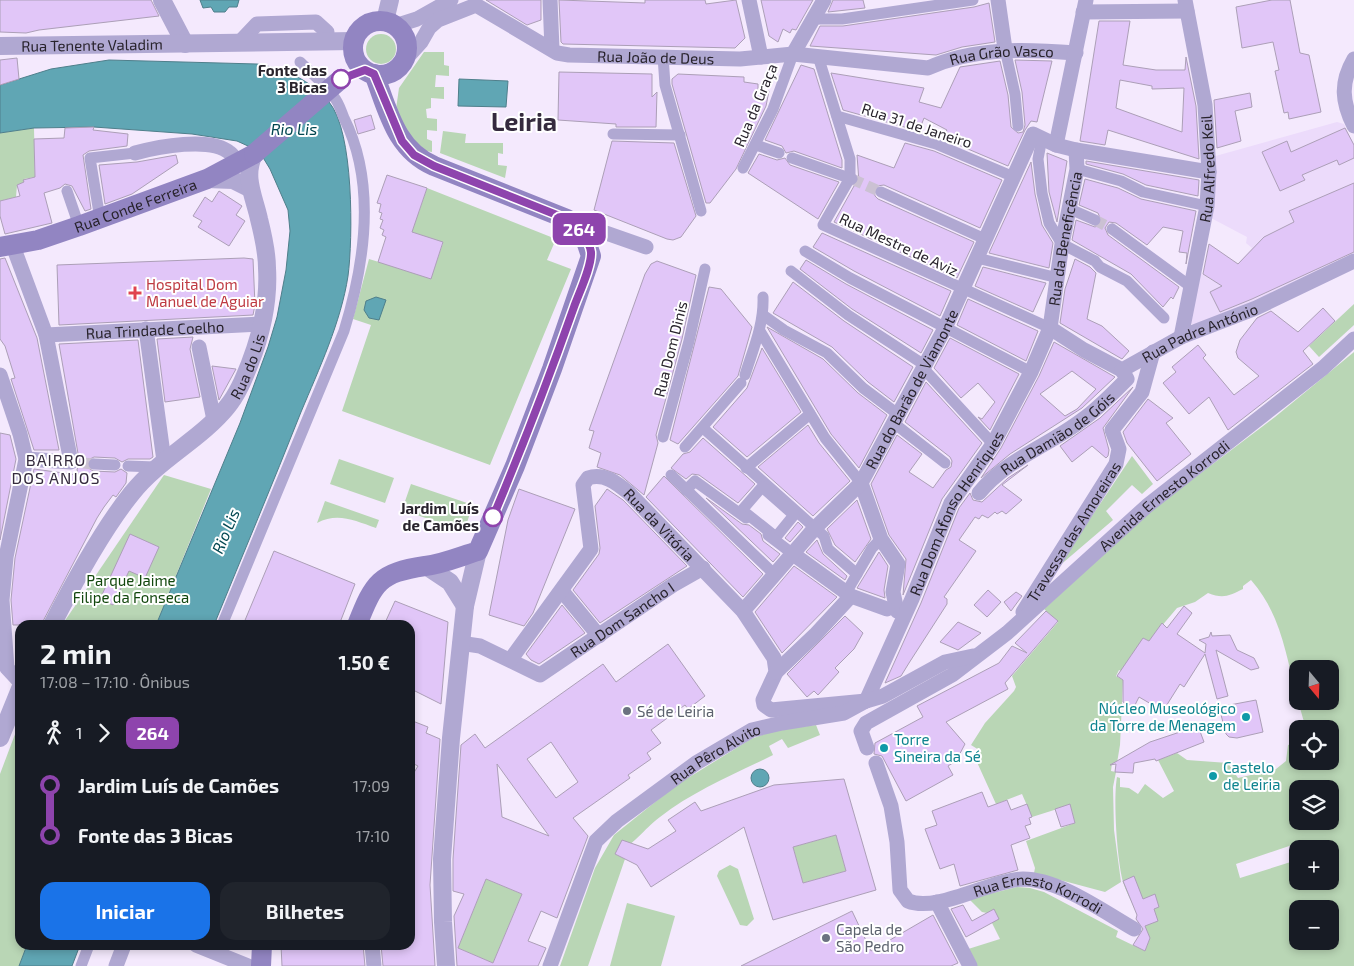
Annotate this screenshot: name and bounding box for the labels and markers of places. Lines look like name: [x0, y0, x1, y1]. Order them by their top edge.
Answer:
place label: Fonte das 3 Bicas: [258, 61, 327, 96]
marker: Fonte das 3 Bicas: [331, 69, 351, 89]
place label: Hospital Dom Manuel de Aguiar: [146, 275, 264, 310]
marker: Hospital Dom Manuel de Aguiar: [128, 286, 142, 300]
place label: Jardim Luís de Camões: [400, 499, 479, 534]
marker: Jardim Luís de Camões: [483, 507, 503, 527]
place label: Núcleo Museológico da Torre de Menagem: [1090, 699, 1236, 734]
place label: Sé de Leiria: [637, 702, 714, 720]
marker: Sé de Leiria: [621, 705, 633, 717]
marker: Núcleo Museológico da Torre de Menagem: [1240, 711, 1252, 723]
place label: Torre Sineira da Sé: [894, 730, 981, 765]
marker: Torre Sineira da Sé: [878, 742, 890, 754]
place label: Castelo de Leiria: [1223, 758, 1280, 793]
marker: Castelo de Leiria: [1207, 770, 1219, 782]
place label: Capela de São Pedro: [836, 920, 904, 955]
marker: Capela de São Pedro: [820, 932, 832, 944]

